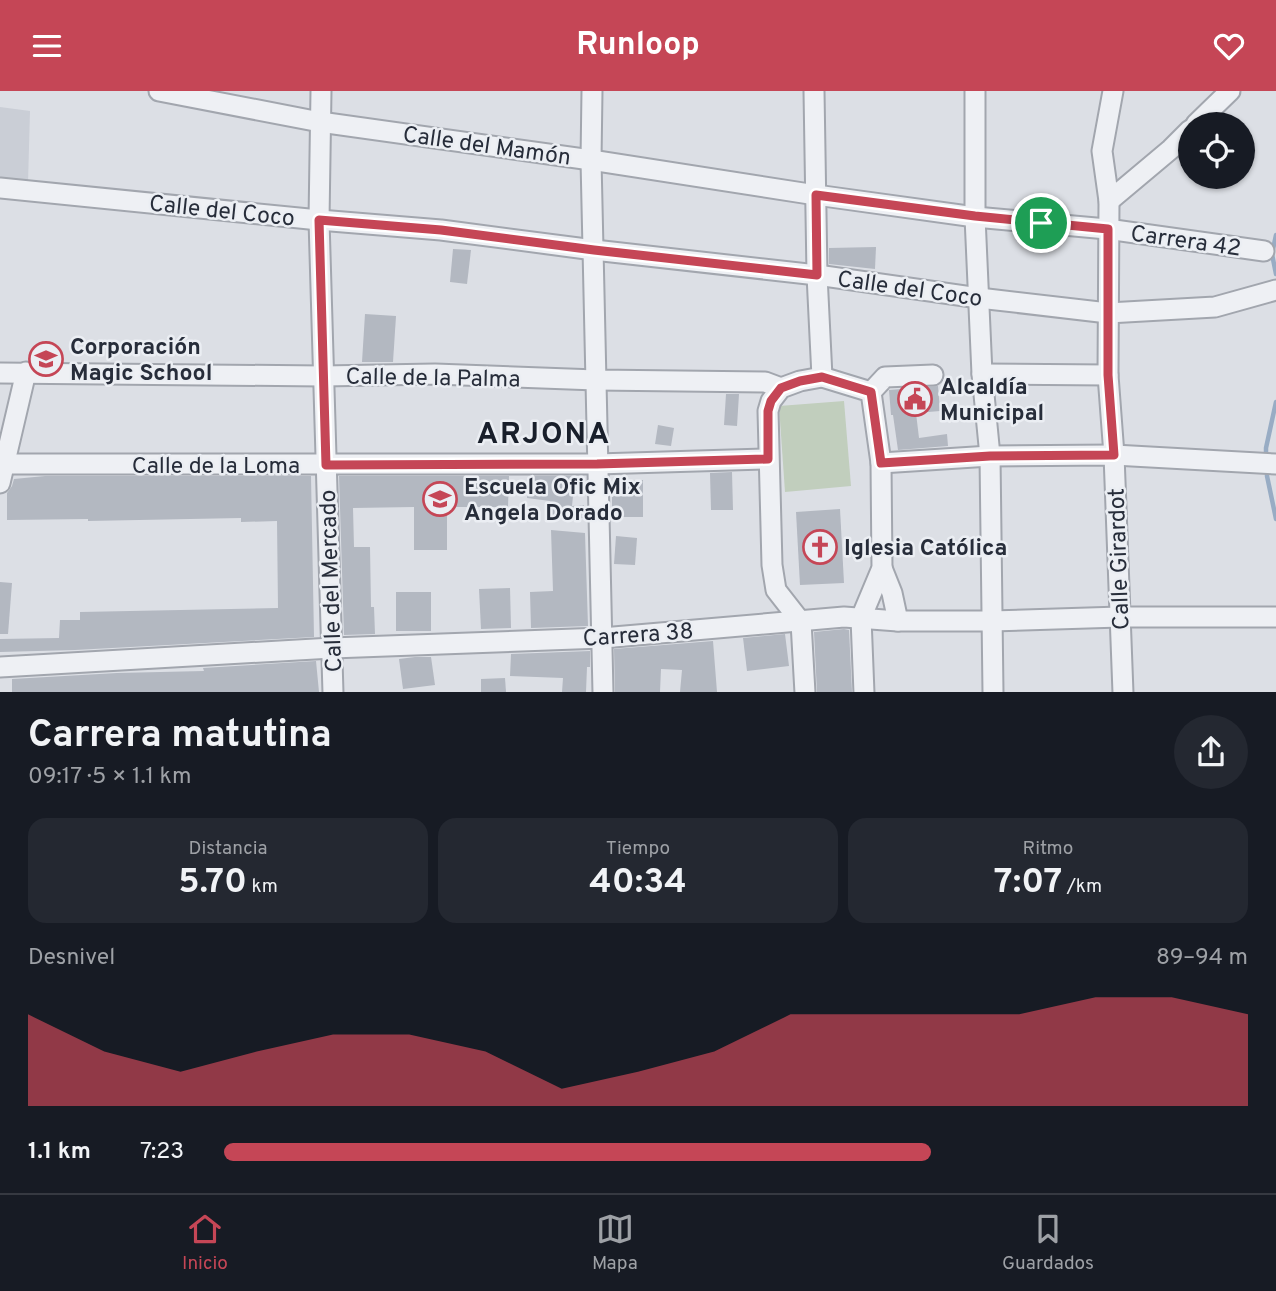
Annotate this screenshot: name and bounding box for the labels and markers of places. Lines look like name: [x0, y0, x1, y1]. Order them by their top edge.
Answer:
pin: [1011, 193, 1071, 253]
place label: Corporación Magic School: [70, 334, 212, 389]
school or university icon: Corporación Magic School: [27, 340, 65, 378]
place label: Alcaldía Municipal: [940, 374, 1044, 429]
public building icon: Alcaldía Municipal: [896, 380, 934, 418]
place label: Escuela Ofic Mix Angela Dorado: [464, 474, 641, 529]
school or university icon: Escuela Ofic Mix Angela Dorado: [421, 480, 459, 518]
church icon: Iglesia Católica: [801, 528, 839, 566]
place label: Iglesia Católica: [844, 535, 1007, 564]

